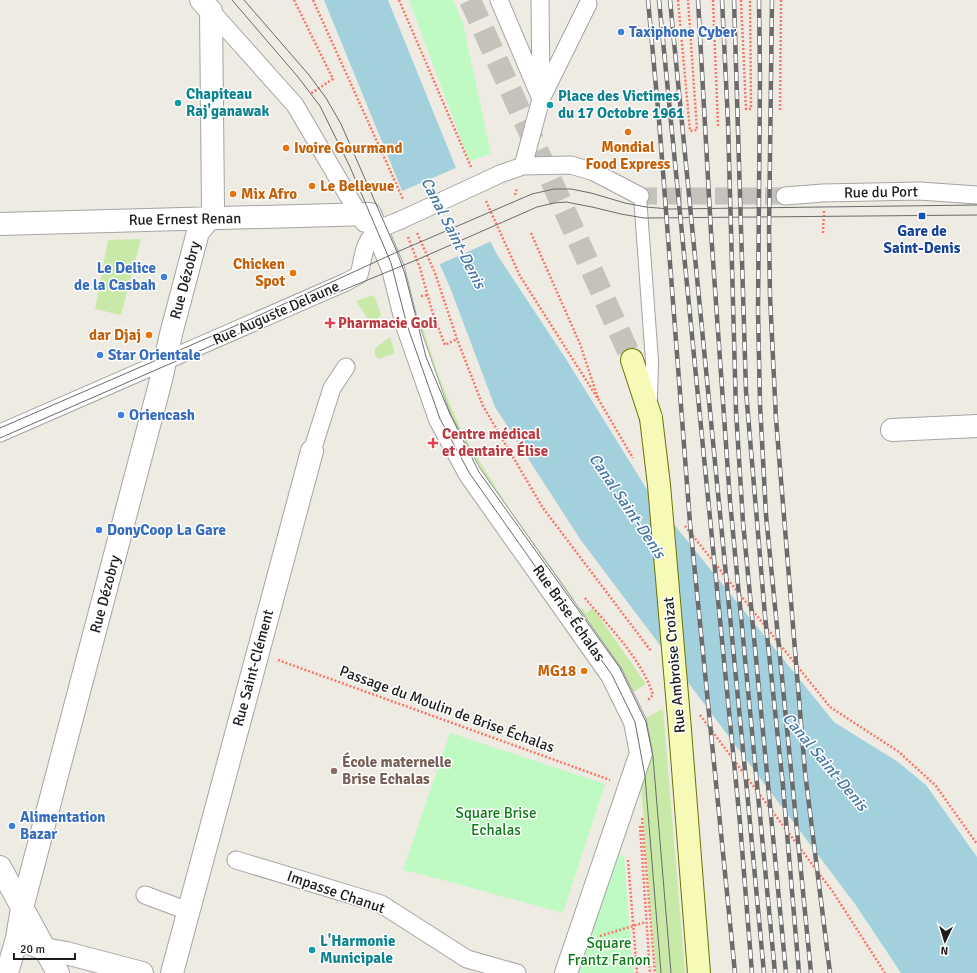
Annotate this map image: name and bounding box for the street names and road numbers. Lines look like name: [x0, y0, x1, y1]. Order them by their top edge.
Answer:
street label: Rue du Port: [844, 182, 918, 202]
street label: Rue Ernest Renan: [128, 209, 242, 229]
street label: Rue Dézobry: [166, 239, 204, 321]
street label: Rue Auguste Delaune: [210, 277, 342, 349]
street label: Rue Dézobry: [86, 553, 124, 635]
street label: Rue Brise Échalas: [529, 561, 610, 665]
street label: Rue Ambroise Croizat: [659, 596, 689, 734]
street label: Rue Saint-Clément: [229, 608, 277, 728]
street label: Passage du Moulin de Brise Échalas: [337, 661, 558, 756]
street label: Impasse Chanut: [285, 867, 387, 917]

